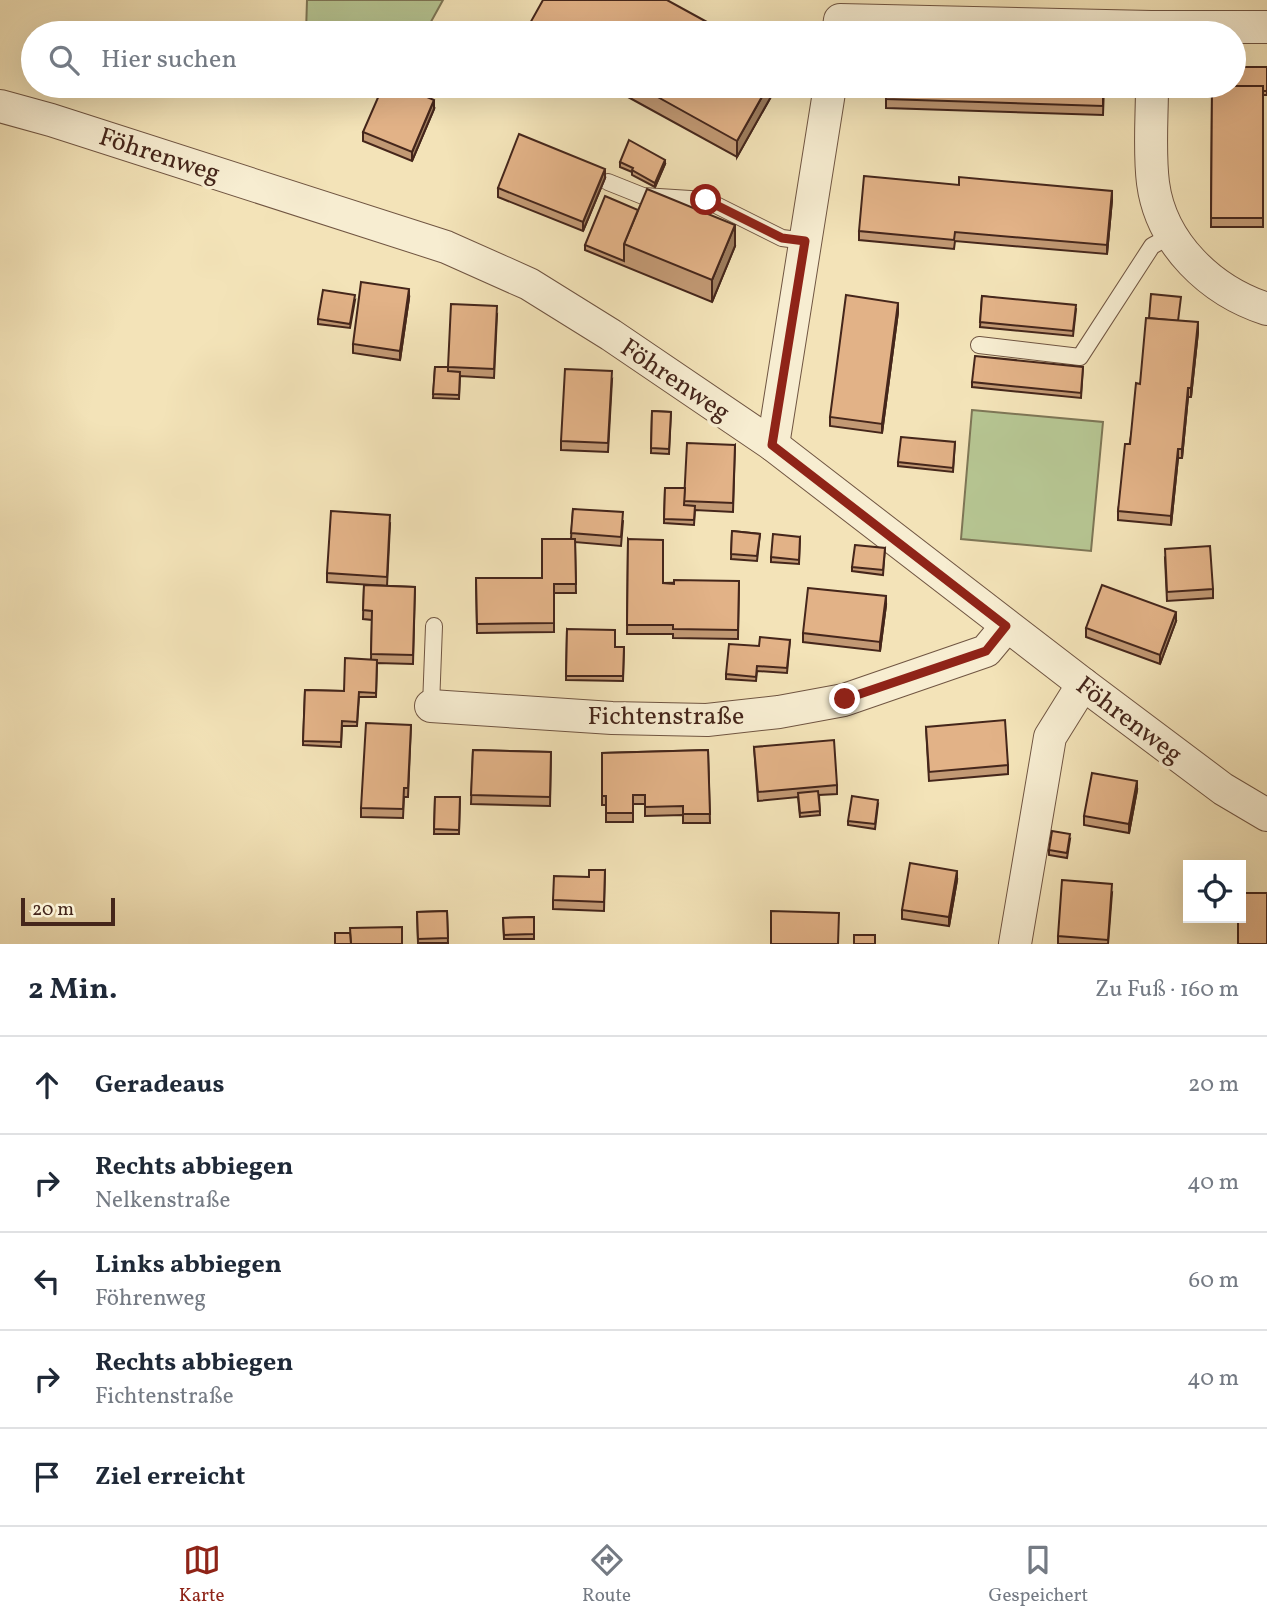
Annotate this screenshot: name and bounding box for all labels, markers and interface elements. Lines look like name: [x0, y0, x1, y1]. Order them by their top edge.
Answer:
search box: [21, 21, 1246, 98]
icon: search: [45, 41, 83, 79]
text: Hier suchen: [101, 42, 237, 78]
street label: Föhrenweg: [94, 119, 225, 192]
route start: [690, 184, 721, 215]
street label: Föhrenweg: [613, 331, 737, 431]
street label: Föhrenweg: [1068, 668, 1190, 773]
route end: [829, 683, 860, 714]
street label: Fichtenstraße: [588, 699, 744, 735]
map controls: [1183, 860, 1246, 923]
button: locate: [1183, 860, 1246, 923]
scale bar: [21, 895, 116, 927]
text: 20 m: [32, 897, 74, 923]
text: 2 Min.: [28, 969, 117, 1011]
text: Zu Fuß · 160 m: [1095, 974, 1239, 1006]
icon: ahead: [28, 1066, 66, 1104]
text: Geradeaus: [95, 1067, 224, 1103]
text: 20 m: [1188, 1069, 1239, 1101]
text: Rechts abbiegen: [95, 1149, 293, 1185]
icon: right: [28, 1164, 66, 1202]
text: 40 m: [1187, 1167, 1239, 1199]
text: Nelkenstraße: [95, 1185, 230, 1217]
text: Links abbiegen: [95, 1247, 282, 1283]
icon: left: [28, 1262, 66, 1300]
text: 60 m: [1189, 1265, 1239, 1297]
text: Föhrenweg: [95, 1283, 206, 1315]
text: Rechts abbiegen: [95, 1345, 293, 1381]
icon: right: [28, 1360, 66, 1398]
text: 40 m: [1187, 1363, 1239, 1395]
text: Fichtenstraße: [95, 1381, 234, 1413]
icon: arrive: [28, 1458, 66, 1496]
text: Ziel erreicht: [95, 1459, 245, 1495]
tab: Karte: [179, 1541, 225, 1609]
tab: Route: [582, 1541, 631, 1609]
tab: Gespeichert: [989, 1541, 1088, 1609]

